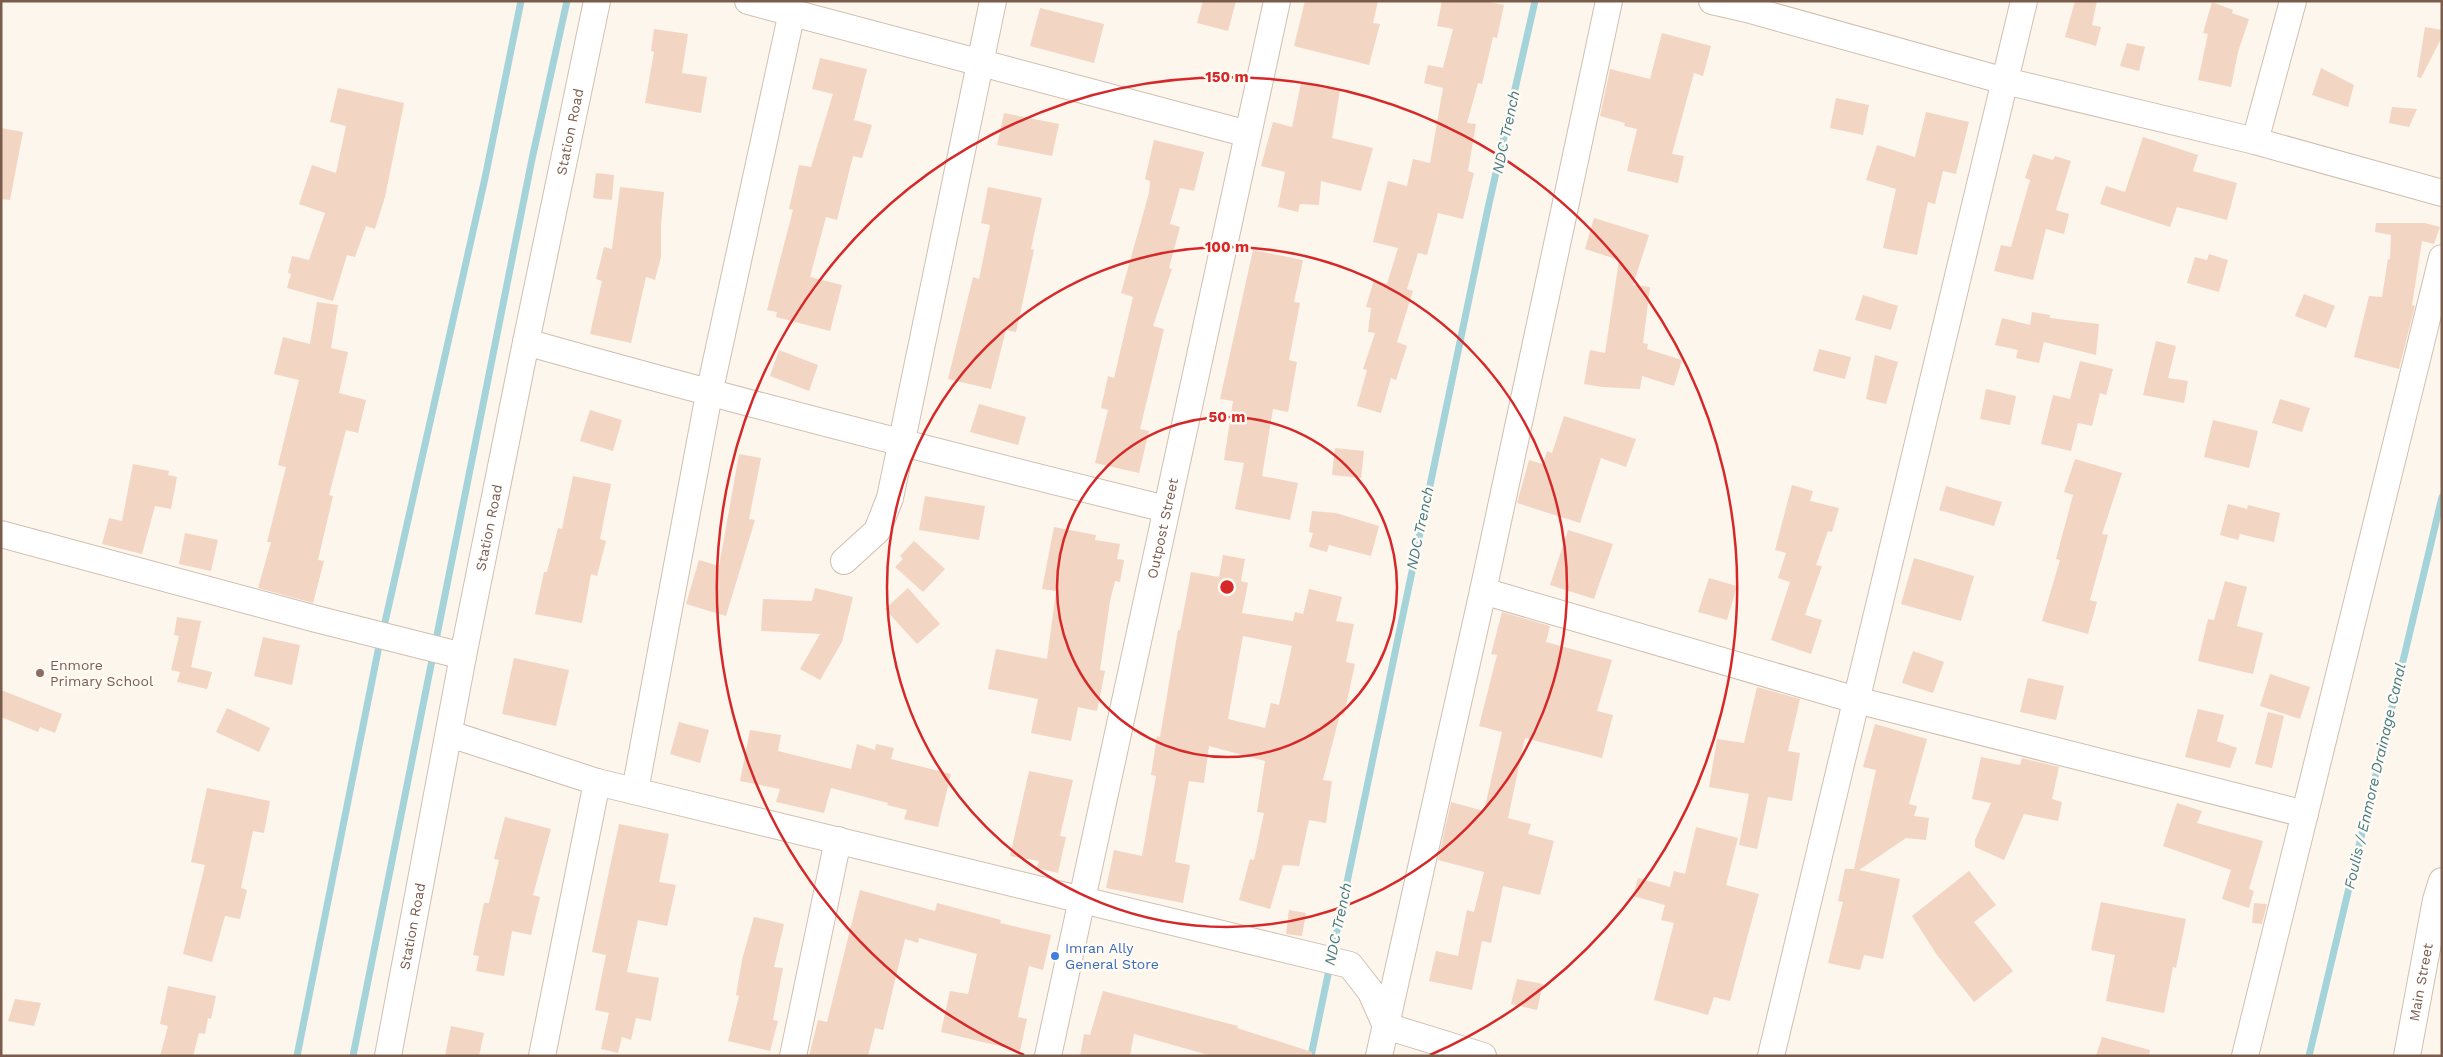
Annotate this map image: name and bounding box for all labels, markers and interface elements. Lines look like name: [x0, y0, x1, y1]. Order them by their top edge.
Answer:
text: 150 m: [1205, 68, 1249, 86]
street label: Station Road: [553, 87, 587, 177]
water label: NDC Trench: [1488, 89, 1524, 175]
text: 100 m: [1205, 238, 1249, 256]
text: 50 m: [1209, 408, 1245, 426]
street label: Outpost Street: [1144, 476, 1181, 580]
street label: Station Road: [472, 483, 505, 572]
water label: NDC Trench: [1402, 485, 1438, 571]
centre of rings: [1218, 578, 1236, 596]
place label: Enmore Primary School: [50, 657, 154, 689]
water label: Foulis / Enmore Drainage Canal: [2340, 661, 2410, 891]
marker: Enmore Primary School: [34, 667, 46, 679]
street label: Station Road: [396, 881, 428, 971]
water label: NDC Trench: [1320, 881, 1356, 967]
place label: Imran Ally General Store: [1065, 940, 1159, 972]
street label: Main Street: [2406, 942, 2436, 1023]
marker: Imran Ally General Store: [1049, 950, 1061, 962]

